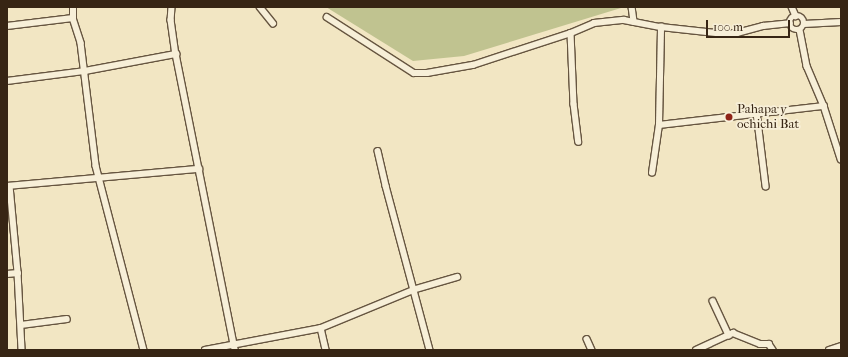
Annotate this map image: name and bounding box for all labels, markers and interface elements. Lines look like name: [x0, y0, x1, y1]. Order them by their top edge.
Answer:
scale bar: [708, 12, 792, 38]
text: 100 m: [713, 20, 743, 34]
place label: Pahapa y ochichi Bat: [737, 102, 799, 133]
marker: Pahapa y ochichi Bat: [724, 112, 734, 122]

